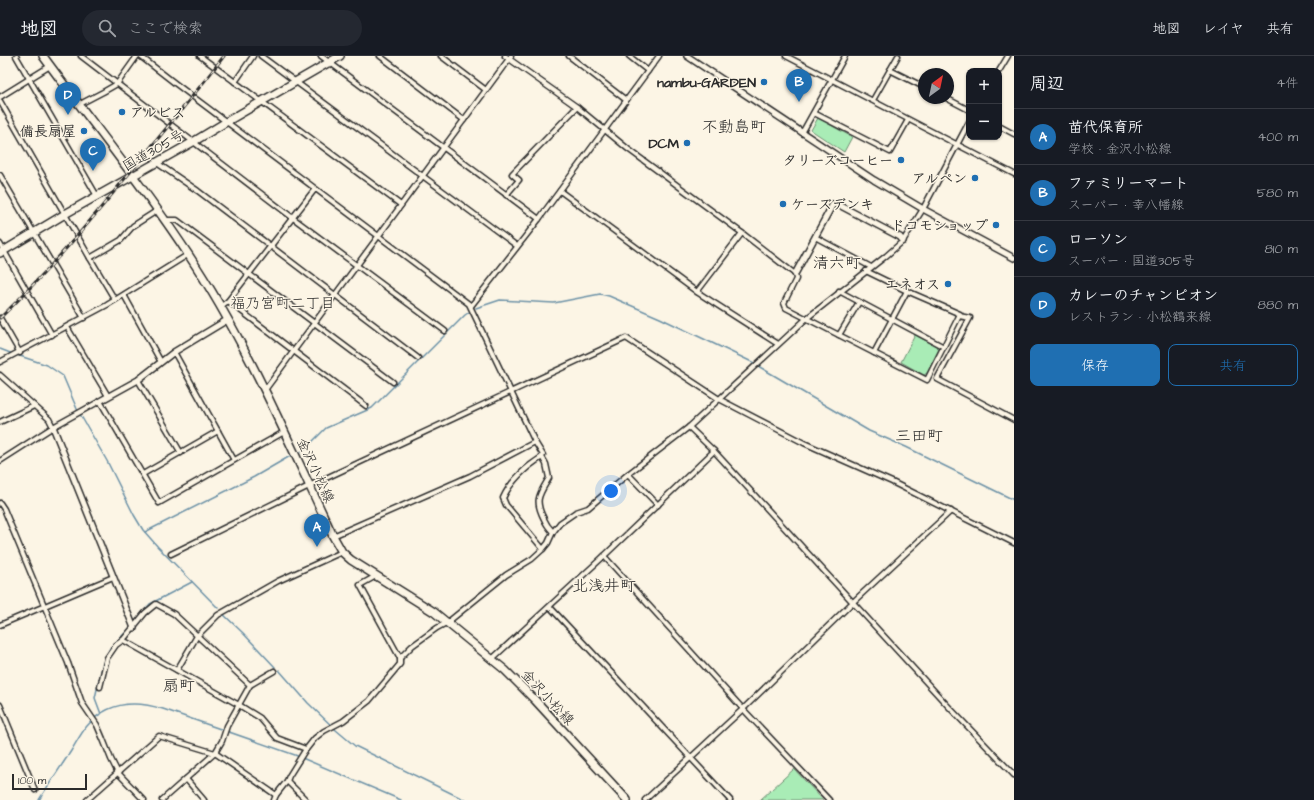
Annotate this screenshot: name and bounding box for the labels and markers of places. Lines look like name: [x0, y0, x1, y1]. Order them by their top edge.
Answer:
pin: B: [786, 69, 812, 102]
place label: nambu-GARDEN: [657, 73, 756, 93]
marker: nambu-GARDEN: [759, 77, 769, 87]
pin: D: [55, 82, 81, 115]
place label: アルビス: [130, 103, 185, 123]
marker: アルビス: [117, 107, 127, 117]
place label: 備長扇屋: [20, 122, 76, 142]
marker: 備長扇屋: [79, 126, 89, 136]
place label: DCM: [648, 134, 679, 154]
pin: C: [80, 138, 106, 171]
marker: DCM: [682, 138, 692, 148]
place label: タリーズコーヒー: [783, 151, 893, 171]
marker: タリーズコーヒー: [896, 155, 906, 165]
place label: アルペン: [912, 169, 967, 189]
marker: アルペン: [970, 173, 980, 183]
place label: ケーズデンキ: [791, 195, 874, 215]
marker: ケーズデンキ: [778, 199, 788, 209]
place label: ドコモショップ: [891, 216, 988, 236]
marker: ドコモショップ: [991, 220, 1001, 230]
place label: エネオス: [885, 275, 940, 295]
marker: エネオス: [943, 279, 953, 289]
pin: A: [304, 514, 330, 547]

